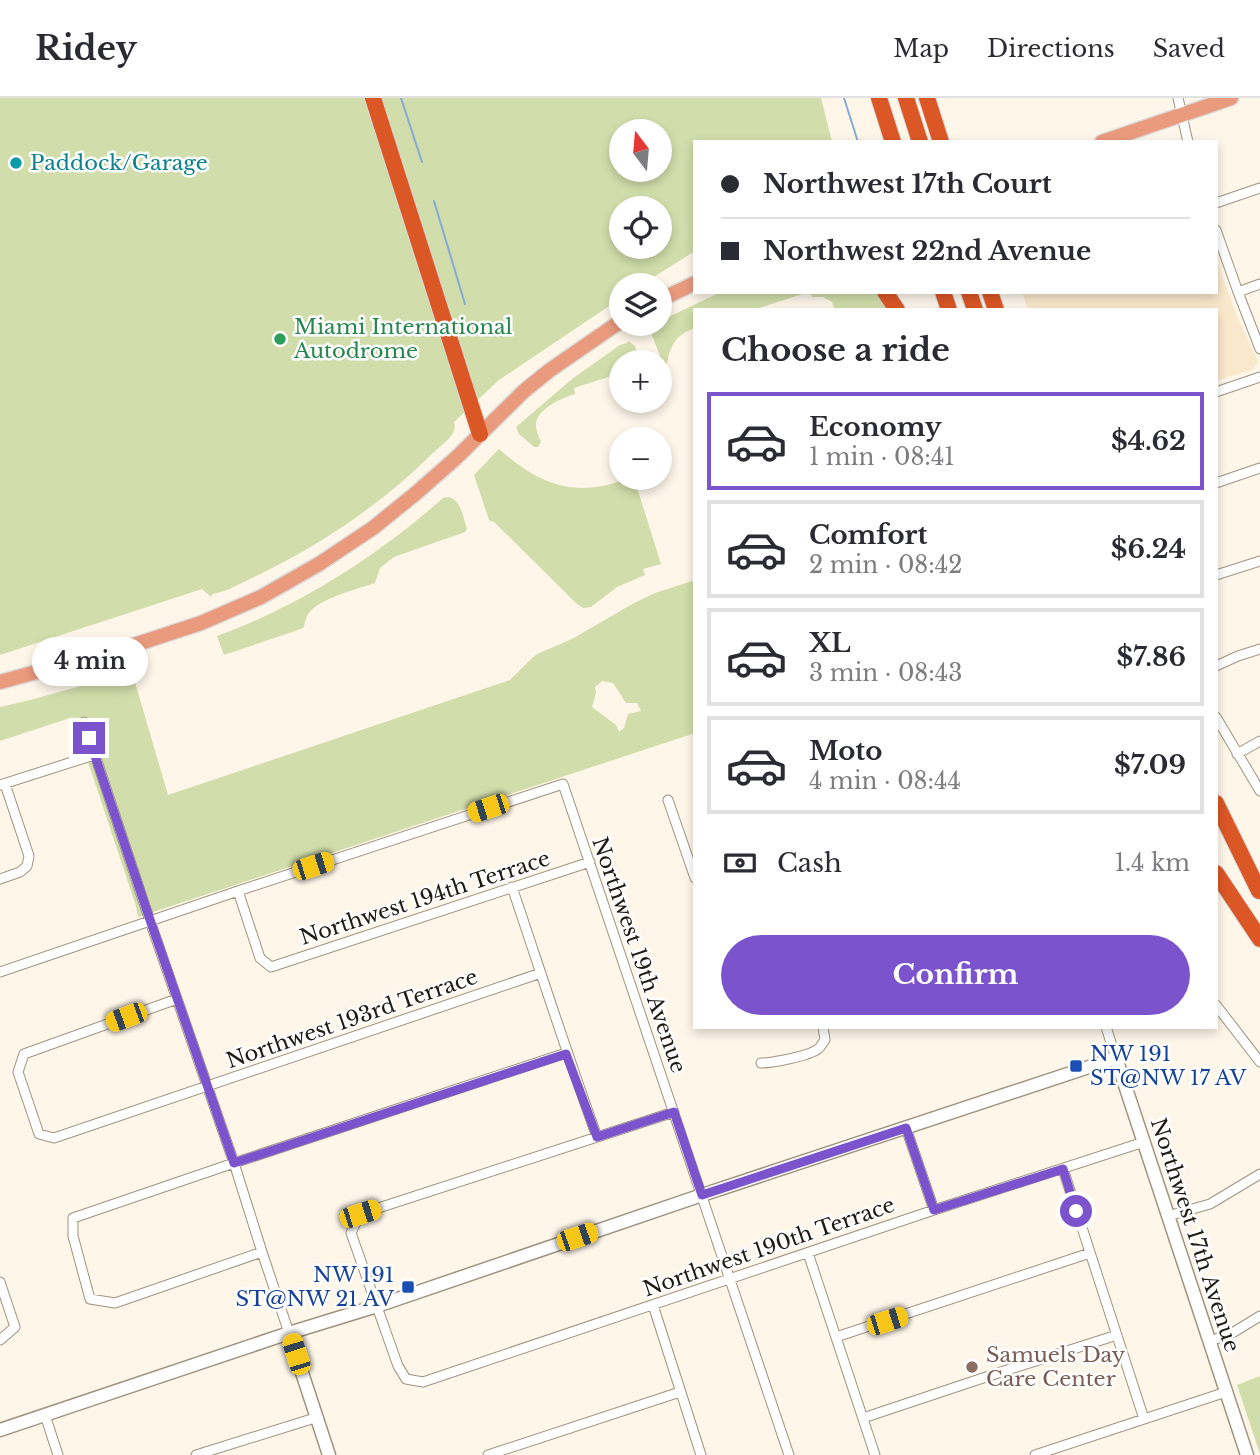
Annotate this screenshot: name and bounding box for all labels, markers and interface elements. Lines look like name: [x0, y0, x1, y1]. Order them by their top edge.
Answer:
text: Ridey: [35, 28, 137, 69]
text: Map: [893, 34, 949, 63]
text: Directions: [987, 34, 1115, 63]
text: Saved: [1153, 34, 1225, 63]
north arrow: [609, 119, 672, 182]
map controls: [609, 119, 672, 490]
place label: Paddock/Garage: [30, 150, 208, 176]
marker: Paddock/Garage: [8, 155, 24, 171]
text: Northwest 17th Court: [763, 168, 1052, 200]
button: locate: [609, 196, 672, 259]
text: Northwest 22nd Avenue: [763, 235, 1091, 267]
button: layers: [609, 273, 672, 336]
place label: Miami International Autodrome: [293, 314, 513, 364]
text: Choose a ride: [721, 330, 950, 370]
marker: Miami International Autodrome: [272, 331, 288, 347]
button: +: [609, 350, 672, 413]
icon: car: [725, 410, 788, 473]
text: Economy: [809, 411, 942, 443]
text: $4.62: [1111, 425, 1186, 457]
button: −: [609, 427, 672, 490]
text: 1 min · 08:41: [809, 443, 955, 471]
icon: car: [725, 518, 788, 581]
text: Comfort: [809, 519, 927, 551]
text: $6.24: [1111, 533, 1186, 565]
text: 2 min · 08:42: [809, 551, 962, 579]
icon: car: [725, 626, 788, 689]
text: XL: [809, 627, 851, 659]
callout: 4 min: [31, 636, 147, 686]
text: $7.86: [1117, 641, 1186, 673]
text: 4 min: [54, 647, 126, 675]
text: 3 min · 08:43: [809, 659, 962, 687]
route end: [73, 722, 105, 754]
icon: car: [725, 734, 788, 797]
text: Moto: [809, 735, 882, 767]
text: $7.09: [1114, 749, 1186, 781]
text: 4 min · 08:44: [809, 767, 961, 795]
car: [465, 792, 512, 824]
street label: Northwest 19th Avenue: [586, 834, 692, 1076]
icon: cash: [721, 844, 759, 882]
street label: Northwest 194th Terrace: [297, 845, 553, 951]
text: Cash: [777, 847, 842, 879]
text: 1.4 km: [1115, 849, 1190, 877]
car: [290, 850, 337, 882]
button: Confirm: [721, 935, 1190, 1015]
street label: Northwest 193rd Terrace: [223, 964, 481, 1074]
car: [103, 1000, 150, 1034]
place label: NW 191 ST@NW 17 AV: [1090, 1041, 1247, 1091]
marker: NW 191 ST@NW 17 AV: [1068, 1058, 1084, 1074]
street label: Northwest 17th Avenue: [1145, 1115, 1245, 1355]
street label: Northwest 190th Terrace: [640, 1192, 898, 1302]
route start: [1060, 1195, 1092, 1227]
car: [337, 1198, 384, 1230]
car: [554, 1220, 601, 1254]
place label: NW 191 ST@NW 21 AV: [235, 1262, 395, 1312]
marker: NW 191 ST@NW 21 AV: [400, 1279, 416, 1295]
car: [864, 1305, 911, 1337]
car: [280, 1331, 313, 1377]
place label: Samuels Day Care Center: [986, 1342, 1126, 1392]
marker: Samuels Day Care Center: [964, 1359, 980, 1375]

